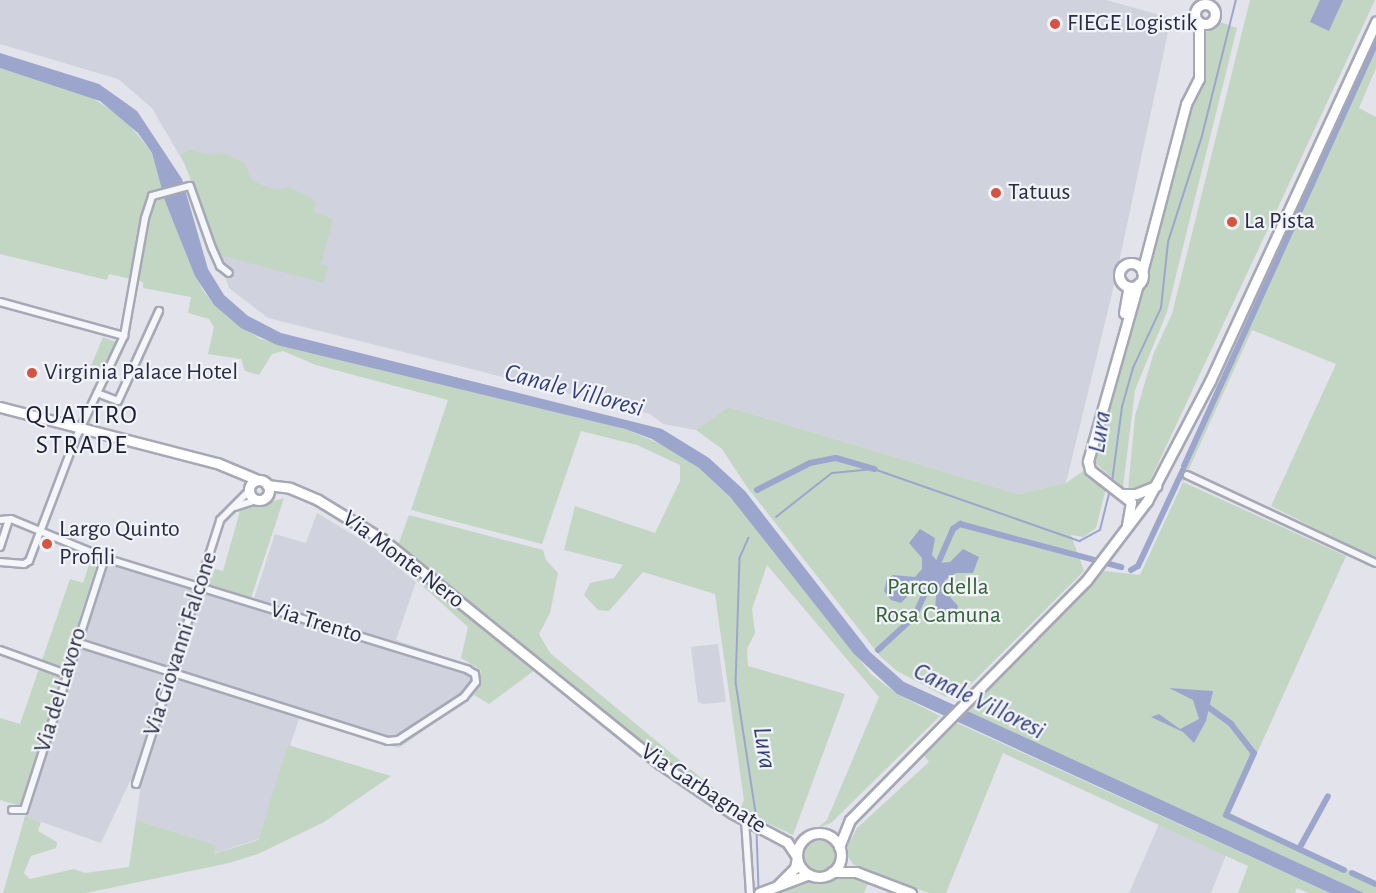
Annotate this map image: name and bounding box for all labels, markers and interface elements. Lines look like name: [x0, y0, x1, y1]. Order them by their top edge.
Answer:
place label: FIEGE Logistik: [1067, 10, 1197, 38]
marker: FIEGE Logistik: [1048, 17, 1062, 31]
place label: Tatuus: [1008, 179, 1070, 207]
marker: Tatuus: [989, 186, 1003, 200]
place label: La Pista: [1244, 208, 1315, 236]
marker: La Pista: [1225, 215, 1239, 229]
water label: Canale Villoresi: [501, 357, 647, 425]
place label: Virginia Palace Hotel: [44, 359, 238, 387]
marker: Virginia Palace Hotel: [25, 366, 39, 380]
district label: QUATTRO STRADE: [26, 400, 138, 461]
water label: Lura: [1081, 409, 1119, 455]
street label: Via Monte Nero: [336, 505, 470, 615]
place label: Largo Quinto Profili: [59, 516, 180, 572]
marker: Largo Quinto Profili: [40, 537, 54, 551]
street label: Via Giovanni Falcone: [138, 548, 224, 740]
park label: Parco della Rosa Camuna: [875, 574, 1001, 630]
street label: Via Trento: [266, 595, 366, 651]
street label: Via del Lavoro: [28, 624, 94, 756]
water label: Canale Villoresi: [908, 656, 1050, 746]
water label: Lura: [745, 725, 783, 771]
street label: Via Garbagnate: [635, 738, 771, 840]

